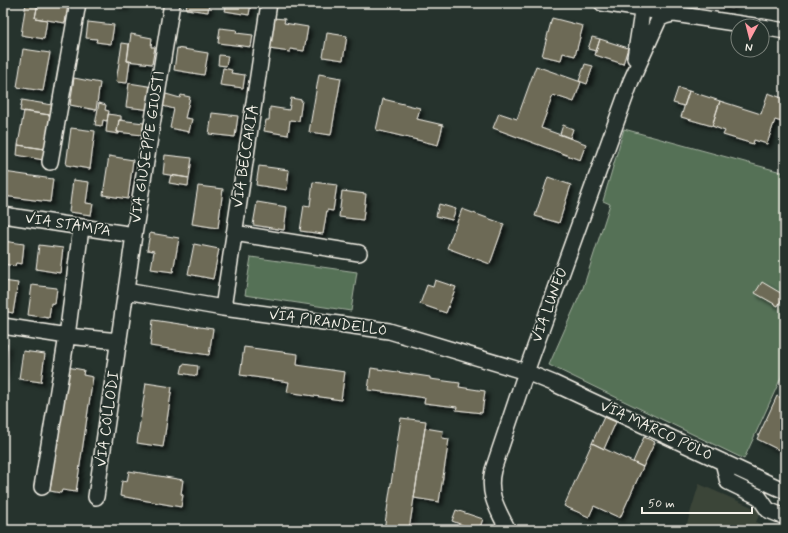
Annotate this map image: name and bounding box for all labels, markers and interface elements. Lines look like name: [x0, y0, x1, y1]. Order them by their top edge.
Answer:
north arrow: [730, 18, 770, 58]
text: N: [744, 40, 753, 54]
street label: VIA GIUSEPPE GIUSTI: [126, 69, 170, 225]
street label: VIA BECCARIA: [228, 103, 264, 209]
street label: VIA STAMPA: [24, 208, 112, 242]
street label: VIA LUNEO: [527, 265, 573, 345]
street label: VIA PIRANDELLO: [268, 305, 388, 341]
street label: VIA COLLODI: [91, 369, 125, 468]
street label: VIA MARCO POLO: [597, 396, 715, 466]
scale bar: [642, 489, 752, 515]
text: 50 m: [648, 496, 675, 512]

